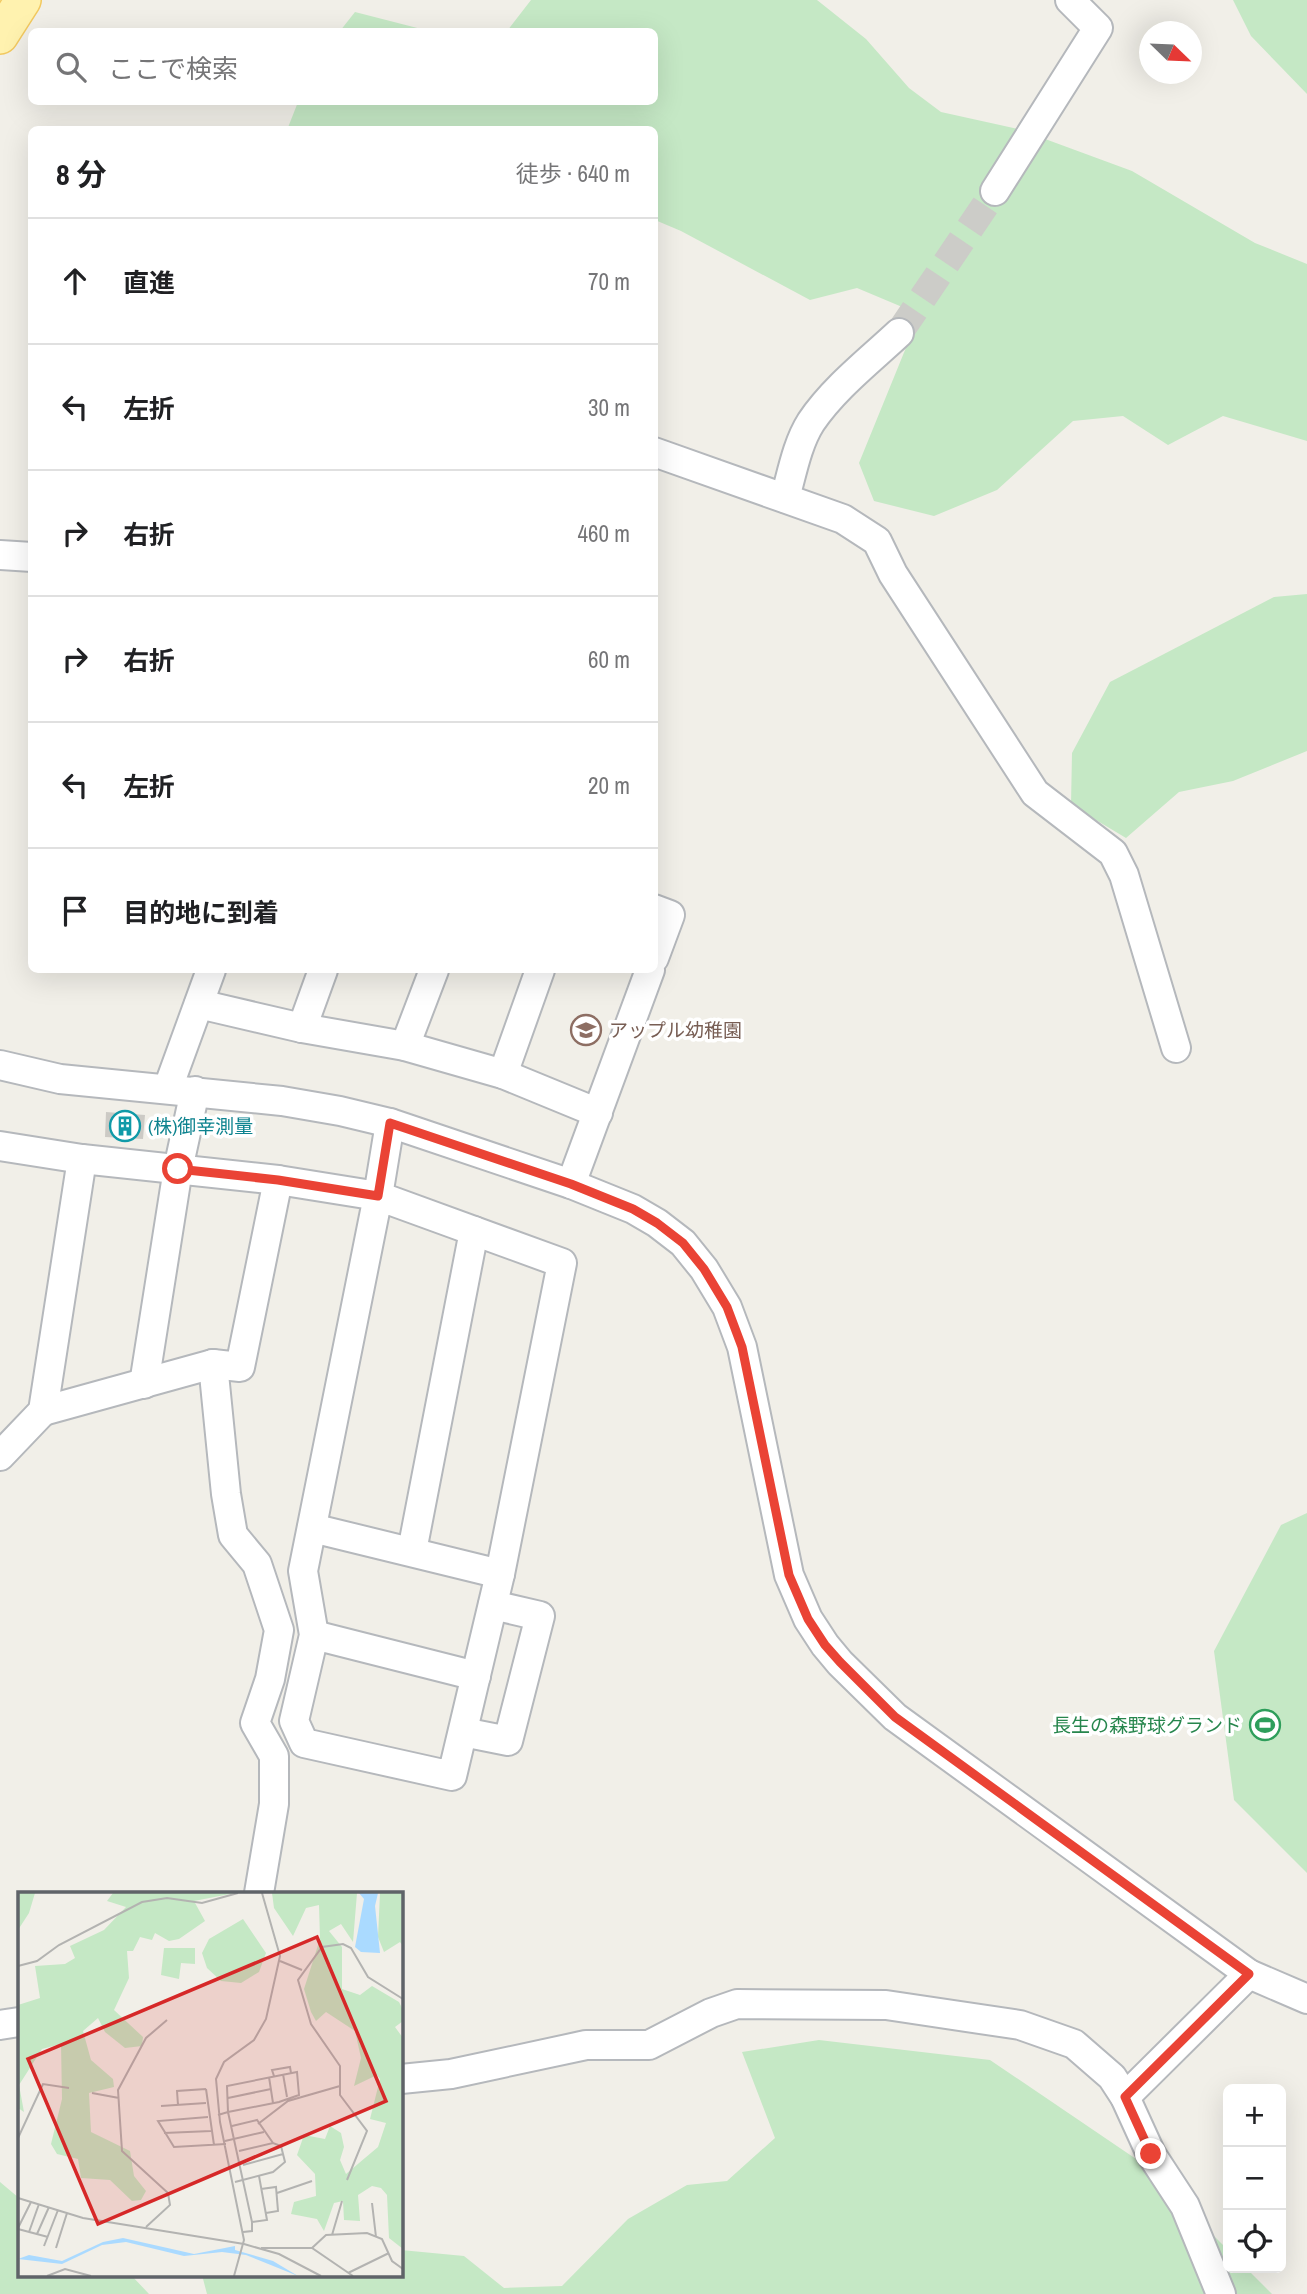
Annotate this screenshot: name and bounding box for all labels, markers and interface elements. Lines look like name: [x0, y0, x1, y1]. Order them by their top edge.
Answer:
north arrow: [1139, 21, 1202, 84]
search box: [28, 28, 658, 105]
icon: search: [52, 48, 90, 86]
text: ここで検索: [108, 51, 238, 86]
text: 8 分: [56, 154, 107, 194]
text: 徒歩 · 640 m: [516, 158, 630, 189]
icon: ahead: [56, 262, 94, 300]
text: 直進: [123, 265, 175, 300]
text: 70 m: [588, 266, 630, 297]
icon: left: [56, 388, 94, 426]
text: 左折: [123, 391, 175, 426]
text: 30 m: [588, 392, 630, 423]
icon: right: [56, 514, 94, 552]
text: 右折: [123, 517, 175, 552]
text: 460 m: [578, 518, 630, 549]
icon: right: [56, 640, 94, 678]
text: 右折: [123, 643, 175, 678]
text: 60 m: [588, 644, 630, 675]
icon: left: [56, 766, 94, 804]
text: 左折: [123, 769, 175, 804]
text: 20 m: [588, 770, 630, 801]
icon: arrive: [56, 892, 94, 930]
text: 目的地に到着: [123, 895, 279, 930]
school or university icon: アップル幼稚園: [569, 1013, 603, 1047]
place label: アップル幼稚園: [609, 1017, 742, 1043]
building icon: (株)御幸測量: [108, 1109, 142, 1143]
place label: (株)御幸測量: [148, 1113, 253, 1139]
route start: [162, 1153, 193, 1184]
sports icon: 長生の森野球グランド: [1248, 1708, 1282, 1742]
place label: 長生の森野球グランド: [1052, 1712, 1242, 1738]
inset map: [18, 1892, 402, 2276]
map controls: [1223, 2084, 1286, 2273]
button: +: [1223, 2084, 1286, 2147]
route end: [1135, 2138, 1166, 2169]
button: −: [1223, 2147, 1286, 2210]
button: locate: [1223, 2210, 1286, 2273]

